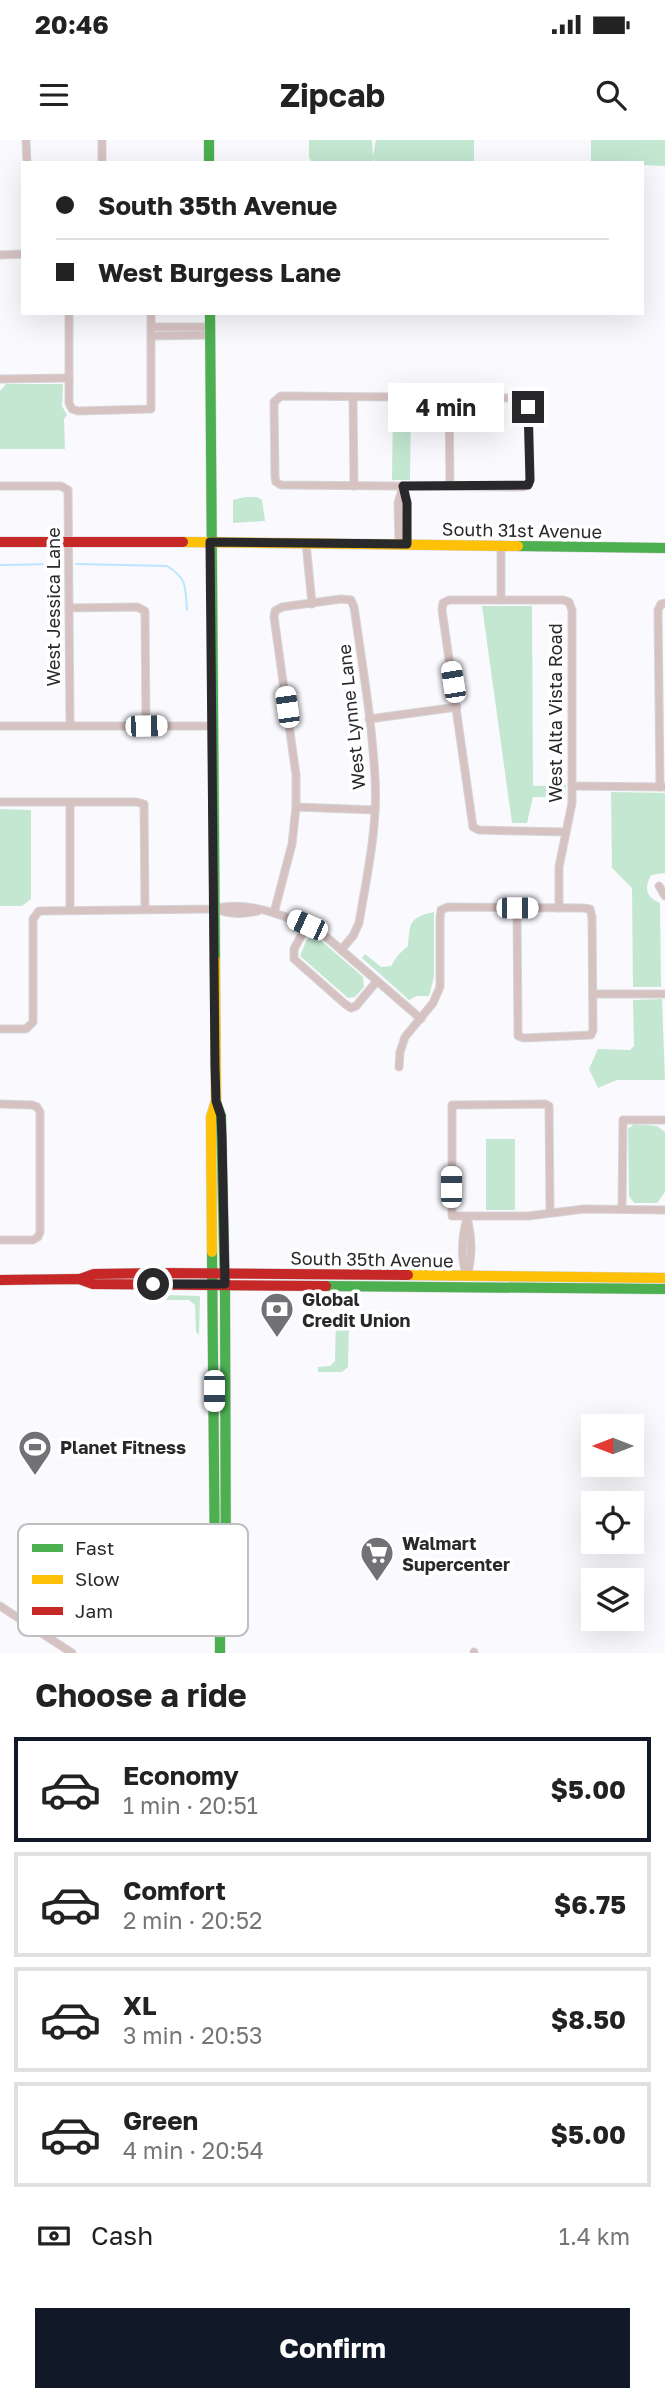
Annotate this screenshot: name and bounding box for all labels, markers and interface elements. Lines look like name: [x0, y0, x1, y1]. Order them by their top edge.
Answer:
text: 20:46: [35, 9, 109, 40]
icon: menu: [35, 76, 73, 114]
text: Zipcab: [280, 76, 385, 114]
icon: search: [592, 76, 630, 114]
text: South 35th Avenue: [98, 190, 337, 221]
text: West Burgess Lane: [98, 257, 341, 288]
callout: 4 min: [388, 383, 504, 432]
route end: [512, 391, 544, 423]
text: 4 min: [416, 393, 476, 421]
street label: South 31st Avenue: [442, 518, 602, 542]
street label: West Jessica Lane: [42, 527, 64, 687]
street label: West Alta Vista Road: [544, 623, 566, 803]
street label: West Lynne Lane: [332, 643, 370, 791]
car: [440, 660, 467, 704]
car: [274, 685, 301, 729]
car: [125, 715, 168, 737]
car: [497, 898, 539, 919]
car: [284, 907, 331, 943]
car: [441, 1166, 462, 1208]
street label: South 35th Avenue: [290, 1247, 454, 1271]
route start: [137, 1268, 169, 1300]
place label: Global Credit Union: [302, 1288, 411, 1331]
bank icon: Global Credit Union: [258, 1290, 296, 1339]
car: [204, 1370, 225, 1412]
north arrow: [581, 1414, 644, 1477]
map controls: [581, 1414, 644, 1631]
sports icon: Planet Fitness: [16, 1428, 54, 1477]
place label: Planet Fitness: [60, 1436, 186, 1458]
button: locate: [581, 1491, 644, 1554]
legend: [18, 1524, 248, 1636]
place label: Walmart Supercenter: [402, 1532, 510, 1575]
supermarket icon: Walmart Supercenter: [358, 1534, 396, 1583]
text: Fast: [75, 1536, 114, 1559]
text: Slow: [75, 1567, 120, 1590]
button: layers: [581, 1568, 644, 1631]
text: Jam: [75, 1599, 113, 1622]
text: Choose a ride: [35, 1676, 247, 1714]
icon: car: [39, 1758, 102, 1821]
text: Economy: [123, 1760, 239, 1791]
text: $5.00: [551, 1774, 626, 1805]
text: 1 min · 20:51: [123, 1791, 258, 1819]
icon: car: [39, 1873, 102, 1936]
text: Comfort: [123, 1875, 226, 1906]
text: $6.75: [554, 1889, 626, 1920]
text: 2 min · 20:52: [123, 1906, 262, 1934]
icon: car: [39, 1988, 102, 2051]
text: XL: [123, 1990, 157, 2021]
text: $8.50: [551, 2004, 626, 2035]
text: 3 min · 20:53: [123, 2021, 263, 2049]
icon: car: [39, 2103, 102, 2166]
text: Green: [123, 2105, 198, 2136]
text: $5.00: [551, 2119, 626, 2150]
text: 4 min · 20:54: [123, 2136, 264, 2164]
icon: cash: [35, 2217, 73, 2255]
text: Cash: [91, 2220, 153, 2251]
text: 1.4 km: [559, 2222, 630, 2250]
button: Confirm: [35, 2308, 630, 2388]

